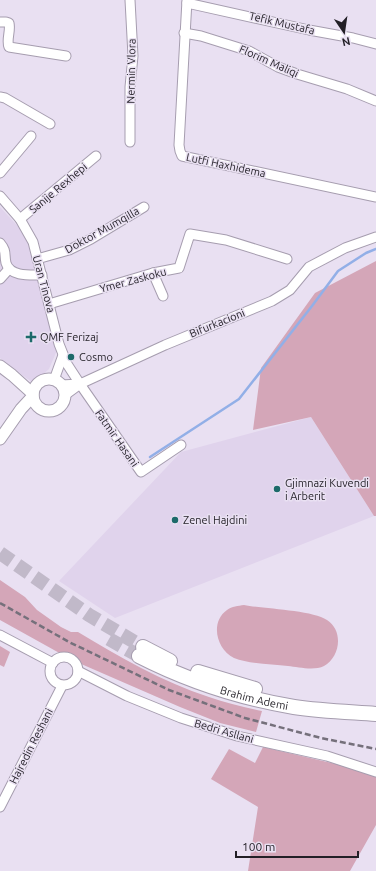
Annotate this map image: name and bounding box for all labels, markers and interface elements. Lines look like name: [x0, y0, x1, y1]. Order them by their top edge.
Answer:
street label: Tefik Mustafa: [248, 10, 316, 36]
north arrow: [324, 12, 364, 52]
text: N: [341, 35, 352, 49]
street label: Nermin Vlora: [124, 38, 138, 104]
street label: Florim Maliqi: [237, 43, 301, 79]
street label: Lutfi Haxhidema: [185, 151, 267, 179]
street label: Sanije Rexhepi: [27, 160, 89, 216]
street label: Doktor Mumqilla: [63, 205, 141, 255]
street label: Uran Tinova: [31, 254, 57, 314]
street label: Ymer Zaskoku: [98, 265, 168, 295]
street label: Bifurkacioni: [188, 306, 246, 340]
marker: QMF Ferizaj: [25, 331, 37, 343]
place label: QMF Ferizaj: [40, 331, 98, 343]
place label: Cosmo: [79, 351, 113, 363]
marker: Cosmo: [66, 352, 76, 362]
street label: Fatmir Hasani: [93, 407, 141, 469]
place label: Gjimnazi Kuvendi i Arberit: [285, 477, 369, 502]
marker: Gjimnazi Kuvendi i Arberit: [272, 484, 282, 494]
place label: Zenel Hajdini: [183, 514, 247, 526]
marker: Zenel Hajdini: [170, 515, 180, 525]
street label: Brahim Ademi: [219, 684, 289, 712]
street label: Hajredin Reshani: [7, 706, 55, 786]
street label: Bedri Asllani: [193, 717, 255, 745]
scale bar: [236, 833, 358, 859]
text: 100 m: [242, 840, 275, 853]

